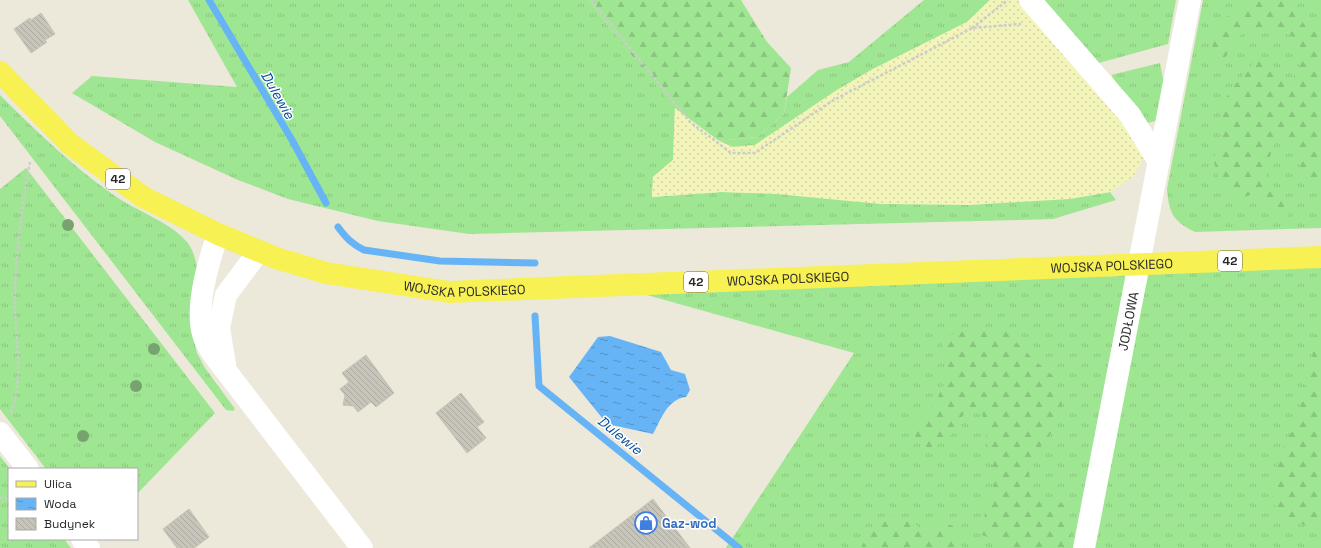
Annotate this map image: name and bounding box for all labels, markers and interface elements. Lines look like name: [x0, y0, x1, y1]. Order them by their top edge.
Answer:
water label: Dulewie: [257, 68, 299, 123]
road number: 42: [106, 169, 130, 189]
road number: 42: [1218, 251, 1242, 271]
street label: WOJSKA POLSKIEGO: [1050, 255, 1173, 277]
street label: WOJSKA POLSKIEGO: [727, 268, 850, 290]
road number: 42: [684, 272, 708, 292]
street label: WOJSKA POLSKIEGO: [402, 277, 526, 301]
street label: JODŁOWA: [1114, 290, 1142, 352]
water label: Dulewie: [594, 412, 647, 459]
legend: [8, 468, 138, 540]
text: Ulica: [44, 476, 72, 492]
text: Woda: [44, 496, 76, 512]
shop icon: Gaz-wod: [633, 510, 659, 536]
place label: Gaz-wod: [662, 515, 717, 532]
text: Budynek: [44, 516, 96, 532]

